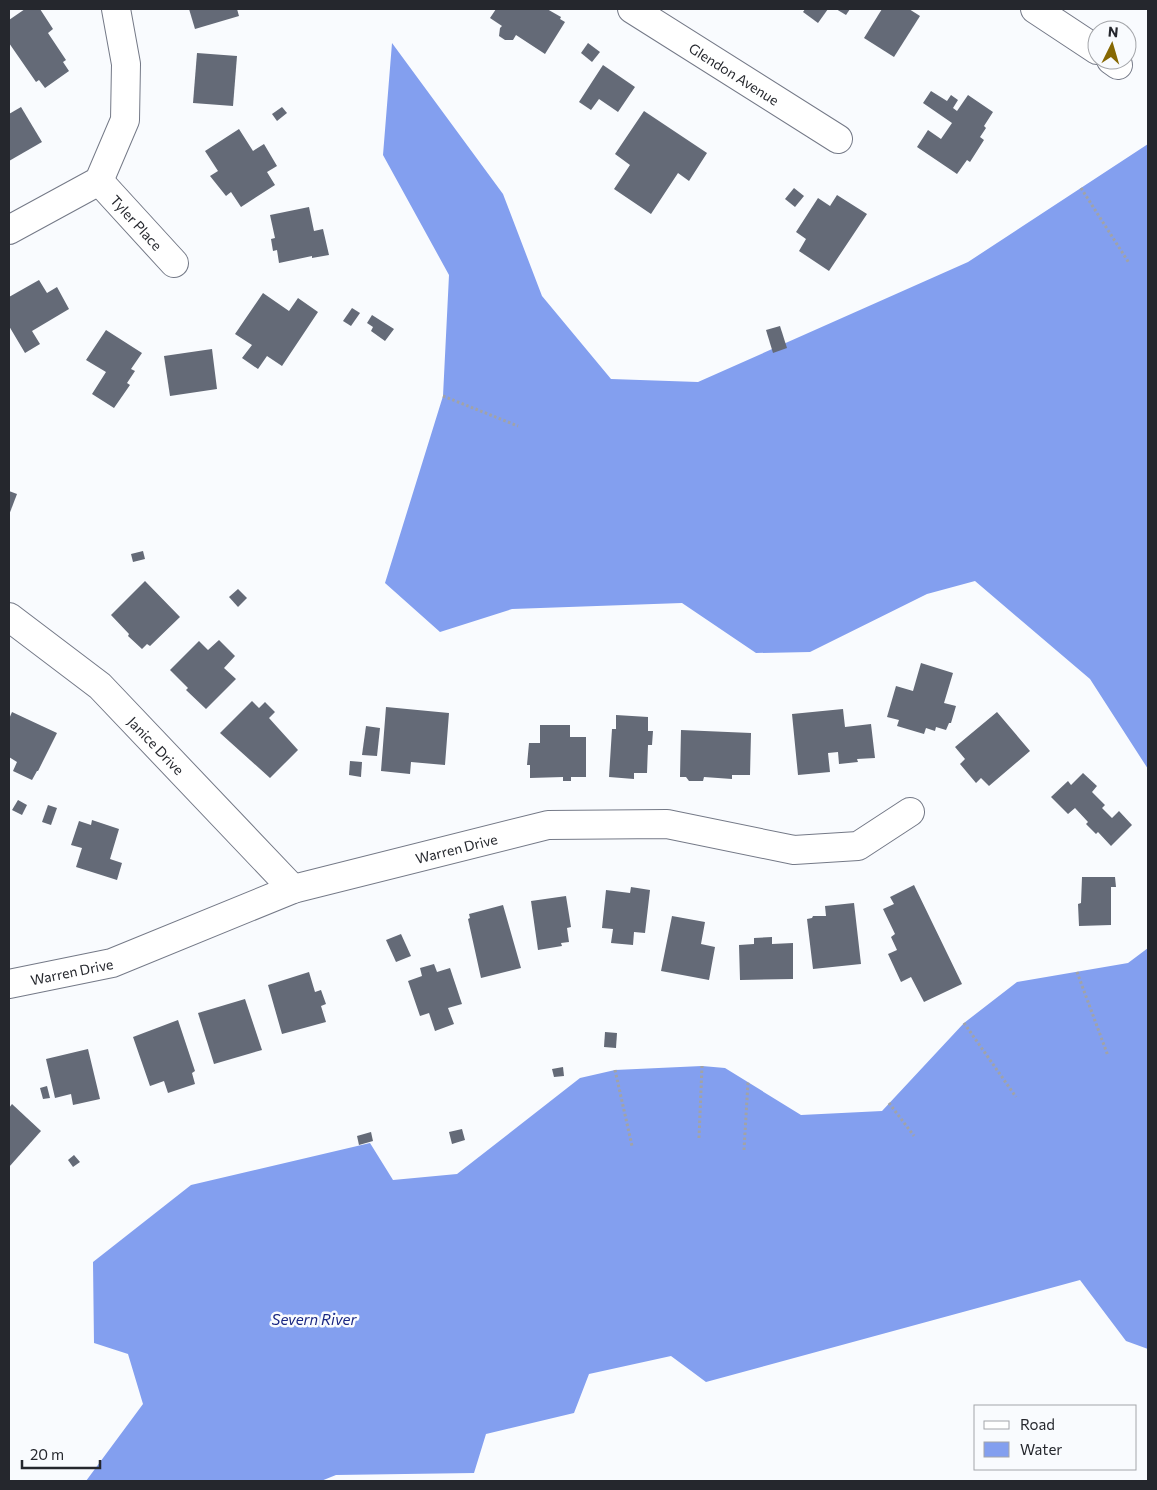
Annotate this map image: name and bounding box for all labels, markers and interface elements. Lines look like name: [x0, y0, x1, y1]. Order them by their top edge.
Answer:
north arrow: [1087, 20, 1137, 70]
text: N: [1107, 23, 1119, 40]
street label: Glendon Avenue: [686, 39, 782, 108]
street label: Tyler Place: [107, 191, 166, 253]
street label: Janice Drive: [125, 713, 188, 778]
street label: Warren Drive: [414, 830, 499, 866]
street label: Warren Drive: [29, 955, 114, 988]
water label: Severn River: [272, 1310, 357, 1328]
legend: [974, 1405, 1137, 1470]
text: Road: [1020, 1415, 1055, 1433]
scale bar: [22, 1438, 100, 1470]
text: Water: [1020, 1440, 1062, 1458]
text: 20 m: [30, 1445, 64, 1463]

